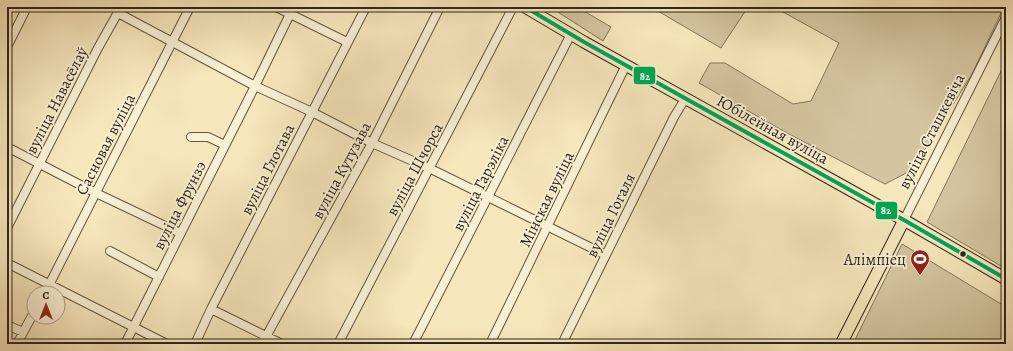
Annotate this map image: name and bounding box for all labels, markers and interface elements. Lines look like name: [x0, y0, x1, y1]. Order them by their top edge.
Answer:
street label: вуліца Навасёлаў: [21, 43, 94, 158]
line badge: 82: [633, 66, 656, 85]
text: 82: [640, 69, 651, 84]
street label: вуліца Сташкевіча: [893, 69, 971, 193]
street label: Сасновая вуліца: [71, 89, 141, 199]
street label: Юбілейная вуліца: [713, 90, 833, 170]
street label: вуліца Кутузава: [307, 117, 377, 223]
street label: вуліца Шчорса: [381, 119, 449, 220]
street label: вуліца Глотава: [236, 120, 301, 219]
street label: вуліца Гарэліка: [447, 131, 515, 235]
street label: Мінская вуліца: [514, 147, 580, 251]
street label: вуліца Фрунзэ: [148, 157, 212, 254]
street label: вуліца Гогаля: [581, 169, 641, 261]
line badge: 82: [875, 201, 898, 220]
text: 82: [881, 203, 892, 218]
sports icon: Алімпіец: [909, 248, 931, 276]
place label: Алімпіец: [843, 249, 906, 271]
unlabelled marker: [958, 249, 968, 259]
north arrow: [26, 285, 66, 325]
text: С: [43, 288, 50, 303]

